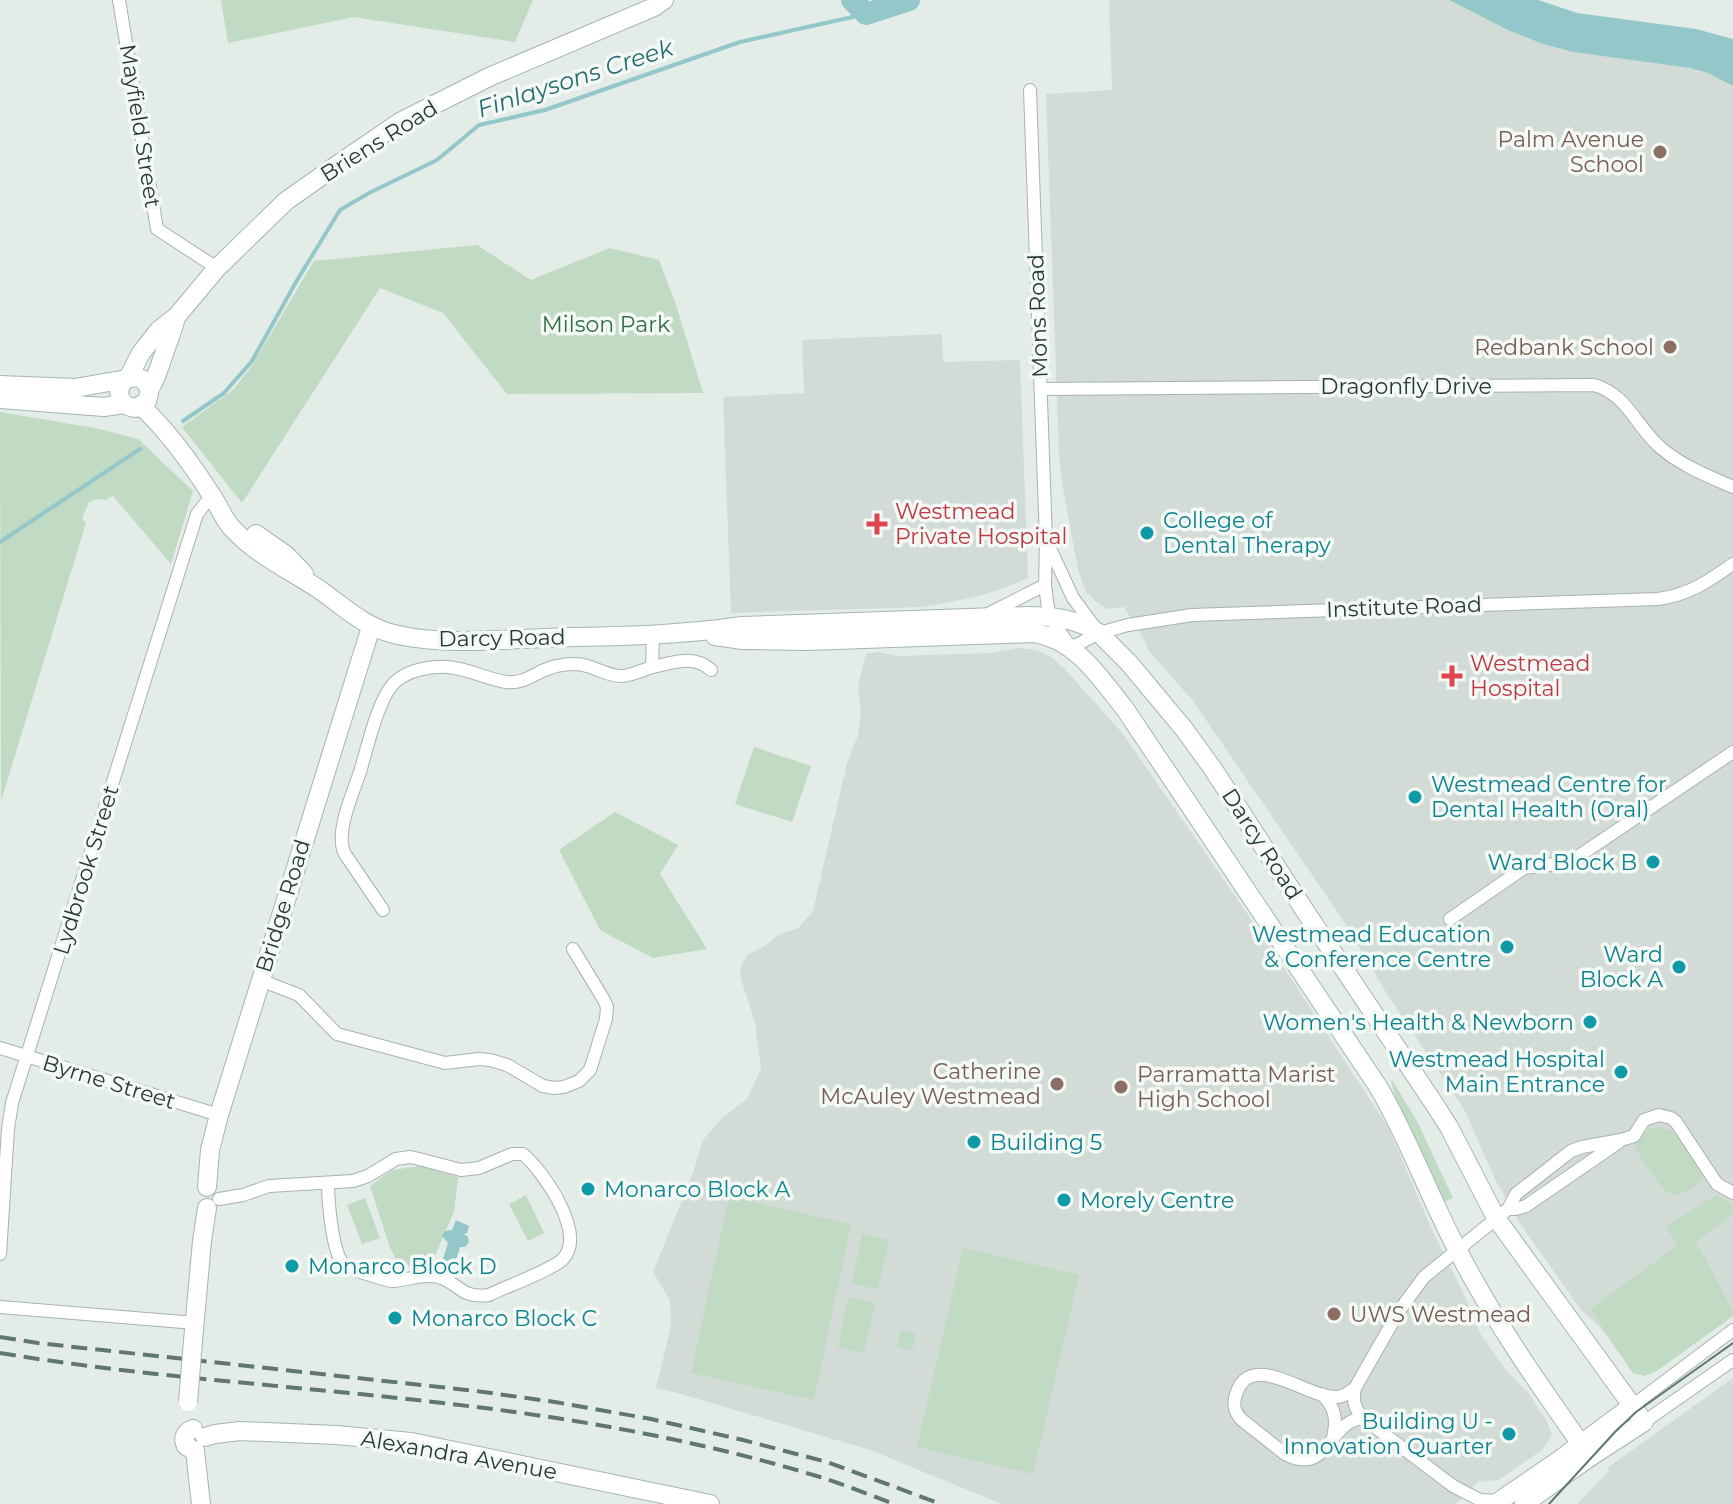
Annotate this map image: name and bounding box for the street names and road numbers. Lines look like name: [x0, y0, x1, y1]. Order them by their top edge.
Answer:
street label: Mayfield Street: [114, 42, 166, 210]
street label: Briens Road: [315, 94, 443, 188]
street label: Mons Road: [1022, 254, 1054, 378]
street label: Dragonfly Drive: [1320, 373, 1492, 400]
street label: Institute Road: [1326, 591, 1482, 623]
street label: Darcy Road: [438, 623, 566, 653]
street label: Lydbrook Street: [47, 782, 125, 958]
street label: Darcy Road: [1216, 783, 1308, 905]
street label: Bridge Road: [250, 836, 316, 976]
street label: Byrne Street: [39, 1049, 179, 1115]
street label: Alexandra Avenue: [359, 1424, 559, 1486]

